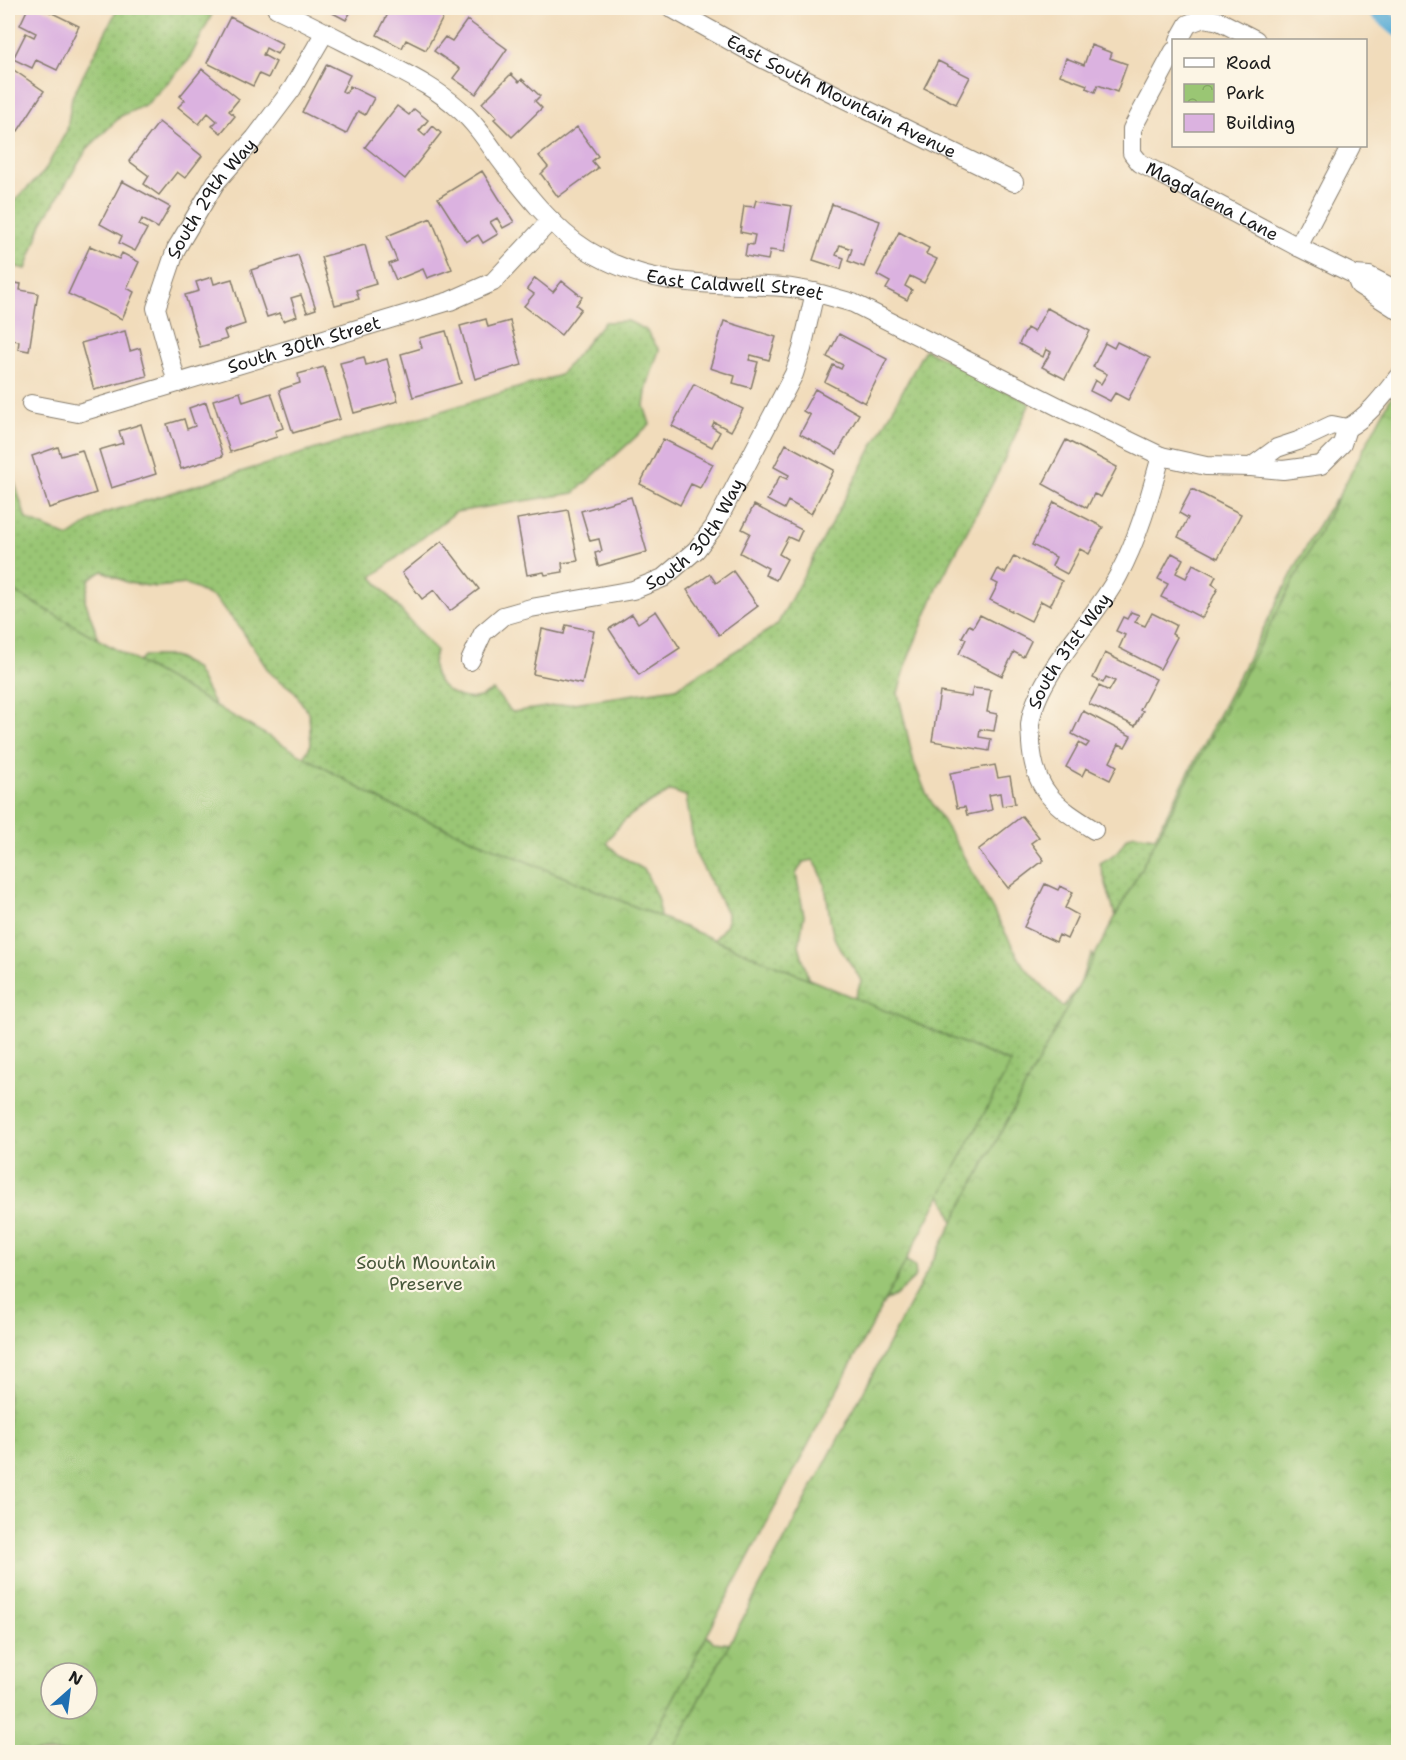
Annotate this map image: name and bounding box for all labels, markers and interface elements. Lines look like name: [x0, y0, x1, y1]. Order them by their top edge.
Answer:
street label: East South Mountain Avenue: [722, 29, 960, 164]
legend: [1172, 39, 1367, 147]
text: Road: [1226, 51, 1271, 75]
text: Park: [1226, 81, 1265, 105]
text: Building: [1226, 111, 1295, 135]
street label: South 29th Way: [162, 133, 262, 262]
street label: Magdalena Lane: [1141, 156, 1283, 246]
street label: East Caldwell Street: [644, 264, 827, 306]
street label: South 30th Street: [225, 311, 384, 379]
street label: South 30th Way: [642, 474, 749, 596]
street label: South 31st Way: [1022, 588, 1116, 712]
park label: South Mountain Preserve: [356, 1251, 496, 1296]
north arrow: [39, 1661, 99, 1721]
text: N: [65, 1666, 86, 1690]

